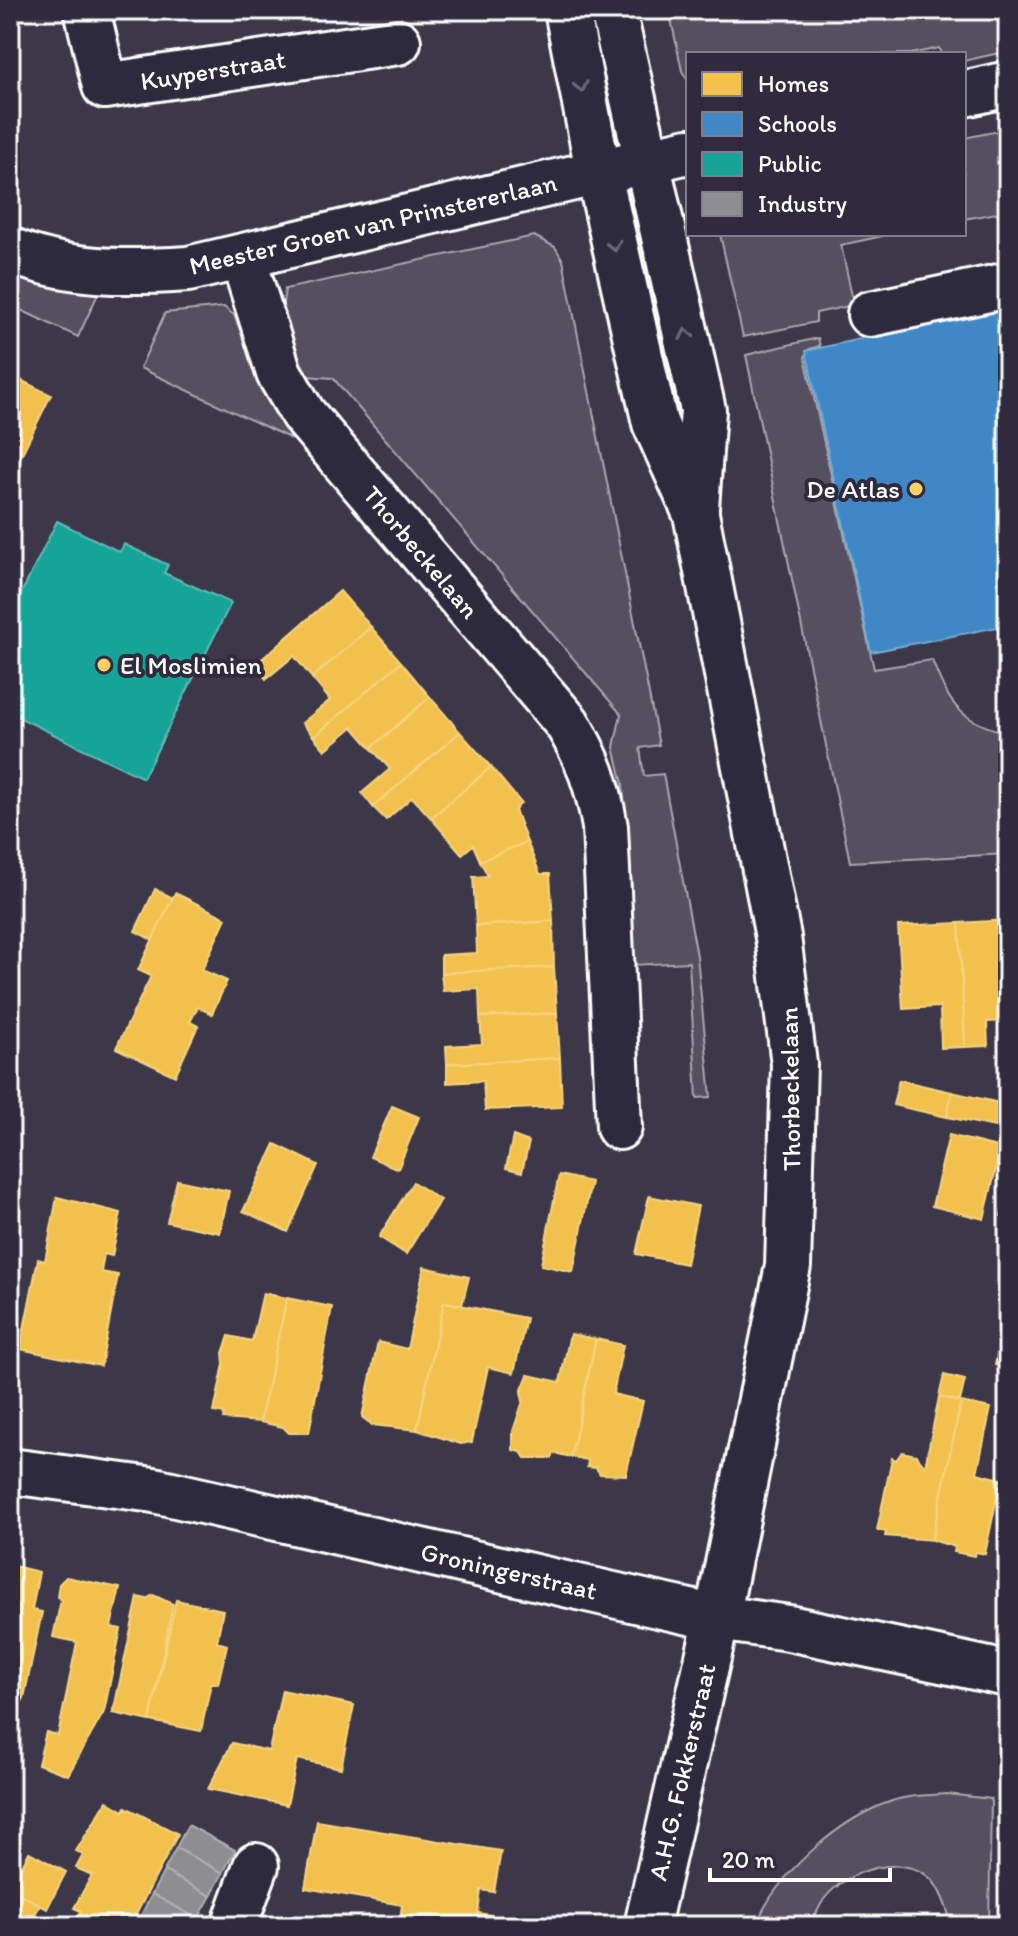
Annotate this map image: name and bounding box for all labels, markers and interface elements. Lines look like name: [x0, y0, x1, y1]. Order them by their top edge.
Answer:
street label: Kuyperstraat: [138, 43, 288, 97]
legend: [686, 52, 966, 236]
text: Homes: [758, 69, 829, 98]
one-way arrow: [572, 80, 589, 93]
text: Schools: [758, 109, 837, 138]
text: Public: [758, 149, 822, 178]
street label: Meester Groen van Prinstererlaan: [186, 166, 560, 282]
text: Industry: [758, 189, 847, 218]
one-way arrow: [605, 239, 622, 253]
one-way arrow: [678, 327, 695, 341]
place label: De Atlas: [806, 473, 900, 505]
street label: Thorbeckelaan: [356, 479, 486, 625]
marker: De Atlas: [907, 480, 925, 498]
place label: El Moslimien: [120, 649, 262, 681]
marker: El Moslimien: [95, 656, 113, 674]
street label: Thorbeckelaan: [773, 1006, 807, 1171]
street label: Groningerstraat: [418, 1535, 600, 1607]
street label: A.H.G. Fokkerstraat: [641, 1660, 723, 1884]
scale bar: [710, 1832, 890, 1882]
text: 20 m: [722, 1845, 775, 1874]

